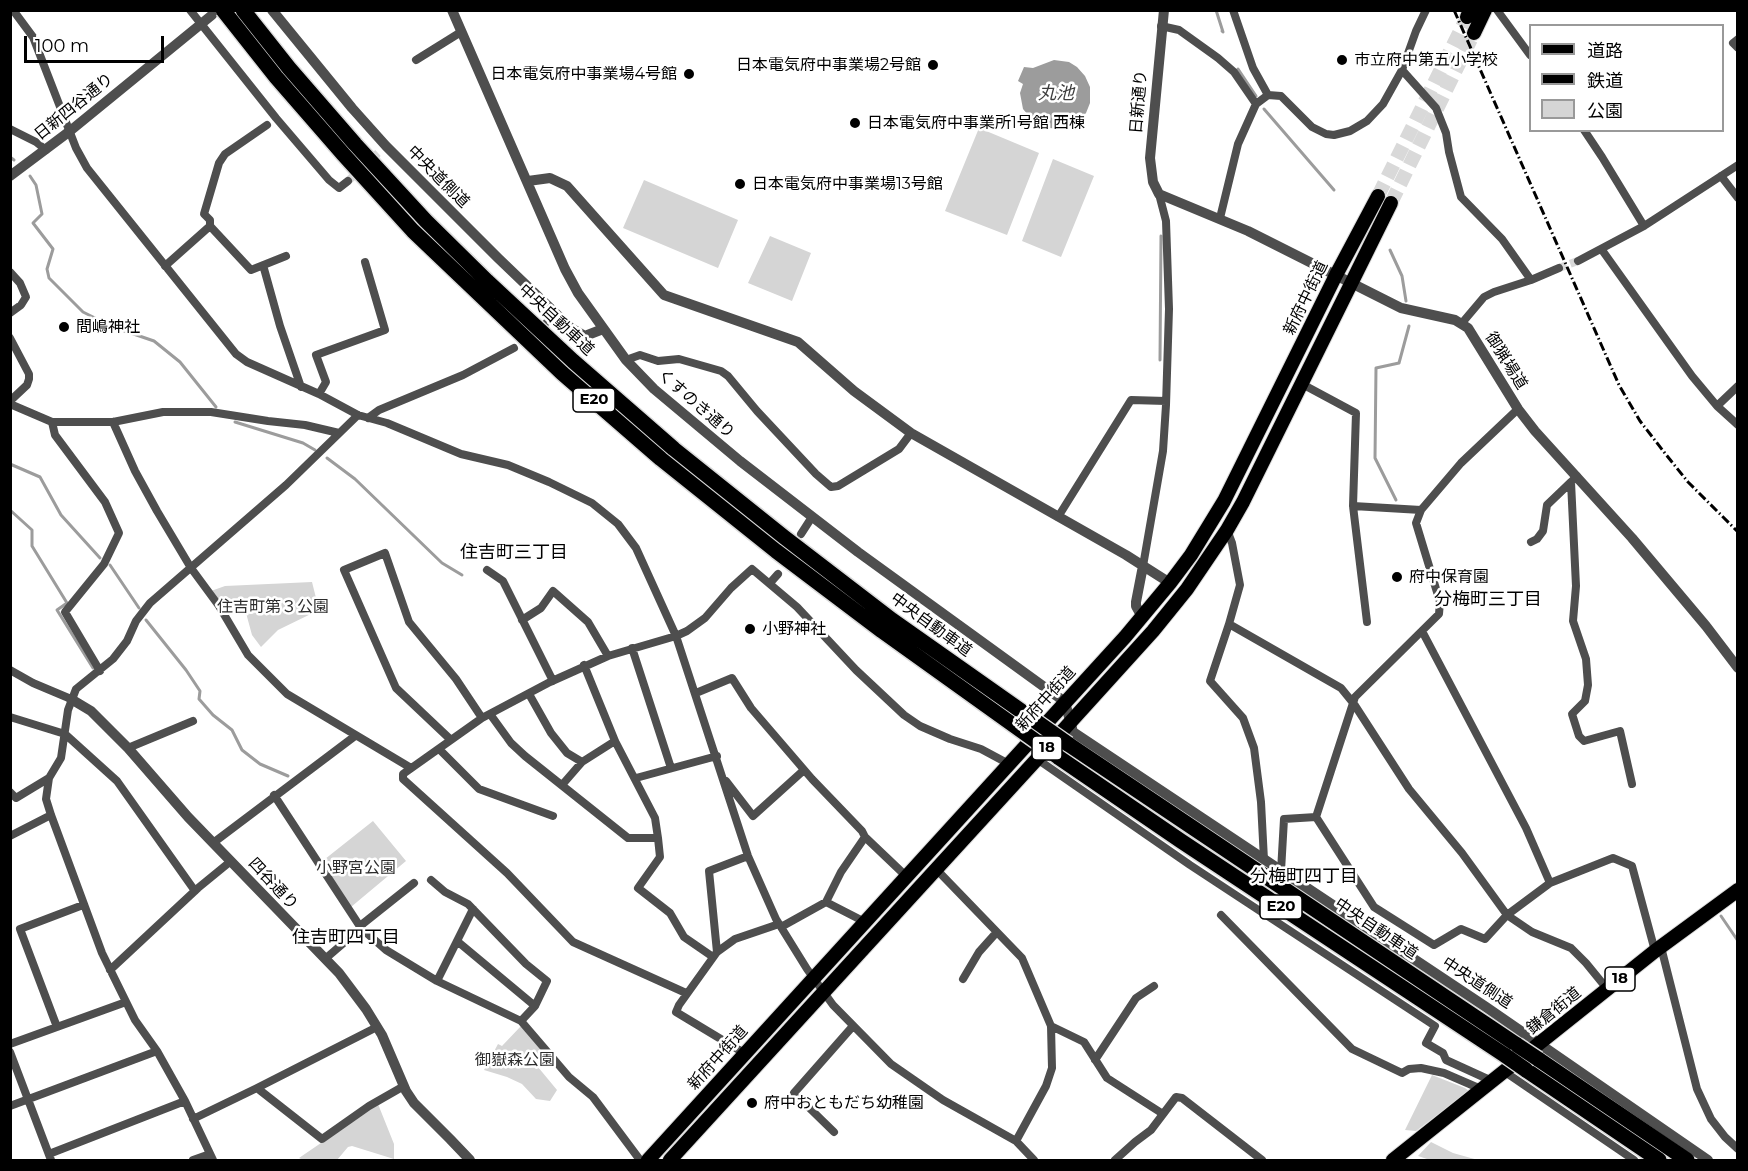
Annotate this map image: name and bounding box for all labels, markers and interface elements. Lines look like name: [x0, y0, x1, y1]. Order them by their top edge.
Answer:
scale bar: [27, 24, 166, 62]
legend: [1529, 24, 1724, 132]
text: 100 m: [35, 35, 89, 57]
text: 道路: [1587, 40, 1623, 62]
place label: 市立府中第五小学校: [1354, 50, 1498, 70]
marker: 市立府中第五小学校: [1335, 53, 1349, 67]
place label: 日本電気府中事業場2号館: [736, 55, 921, 75]
marker: 日本電気府中事業場2号館: [926, 58, 940, 72]
place label: 日本電気府中事業場4号館: [490, 64, 677, 84]
marker: 日本電気府中事業場4号館: [682, 67, 696, 81]
street label: 日新四谷通り: [31, 69, 117, 145]
street label: 日新通り: [1127, 69, 1151, 135]
text: 鉄道: [1587, 70, 1623, 92]
water label: 丸池: [1038, 83, 1074, 105]
text: 公園: [1587, 100, 1623, 122]
place label: 日本電気府中事業所1号館 西棟: [867, 113, 1085, 133]
marker: 日本電気府中事業所1号館 西棟: [848, 116, 862, 130]
street label: 中央道側道: [403, 142, 473, 212]
place label: 日本電気府中事業場13号館: [752, 174, 943, 194]
marker: 日本電気府中事業場13号館: [733, 177, 747, 191]
street label: 新府中街道: [1280, 258, 1332, 338]
street label: 中央自動車道: [514, 280, 598, 360]
place label: 間嶋神社: [76, 317, 140, 337]
marker: 間嶋神社: [57, 320, 71, 334]
street label: 御猟場道: [1481, 329, 1531, 393]
street label: くすのき通り: [653, 365, 739, 443]
road number: E20: [573, 388, 615, 412]
district label: 住吉町三丁目: [460, 542, 568, 564]
place label: 府中保育園: [1409, 567, 1489, 587]
marker: 府中保育園: [1390, 570, 1404, 584]
street label: 中央自動車道: [887, 589, 975, 661]
district label: 分梅町三丁目: [1434, 589, 1542, 611]
park label: 住吉町第３公園: [217, 597, 329, 617]
place label: 小野神社: [762, 619, 826, 639]
marker: 小野神社: [743, 622, 757, 636]
street label: 新府中街道: [1012, 663, 1080, 735]
road number: 18: [1032, 736, 1062, 760]
street label: 四谷通り: [244, 854, 302, 914]
park label: 小野宮公園: [316, 858, 396, 878]
district label: 分梅町四丁目: [1250, 866, 1358, 888]
street label: 中央自動車道: [1331, 894, 1421, 964]
road number: E20: [1260, 895, 1302, 919]
district label: 住吉町四丁目: [292, 927, 400, 949]
street label: 中央道側道: [1438, 953, 1516, 1013]
road number: 18: [1605, 967, 1635, 991]
street label: 鎌倉街道: [1523, 983, 1585, 1039]
street label: 新府中街道: [684, 1022, 752, 1094]
park label: 御嶽森公園: [475, 1050, 555, 1070]
place label: 府中おともだち幼稚園: [764, 1093, 924, 1113]
marker: 府中おともだち幼稚園: [745, 1096, 759, 1110]

